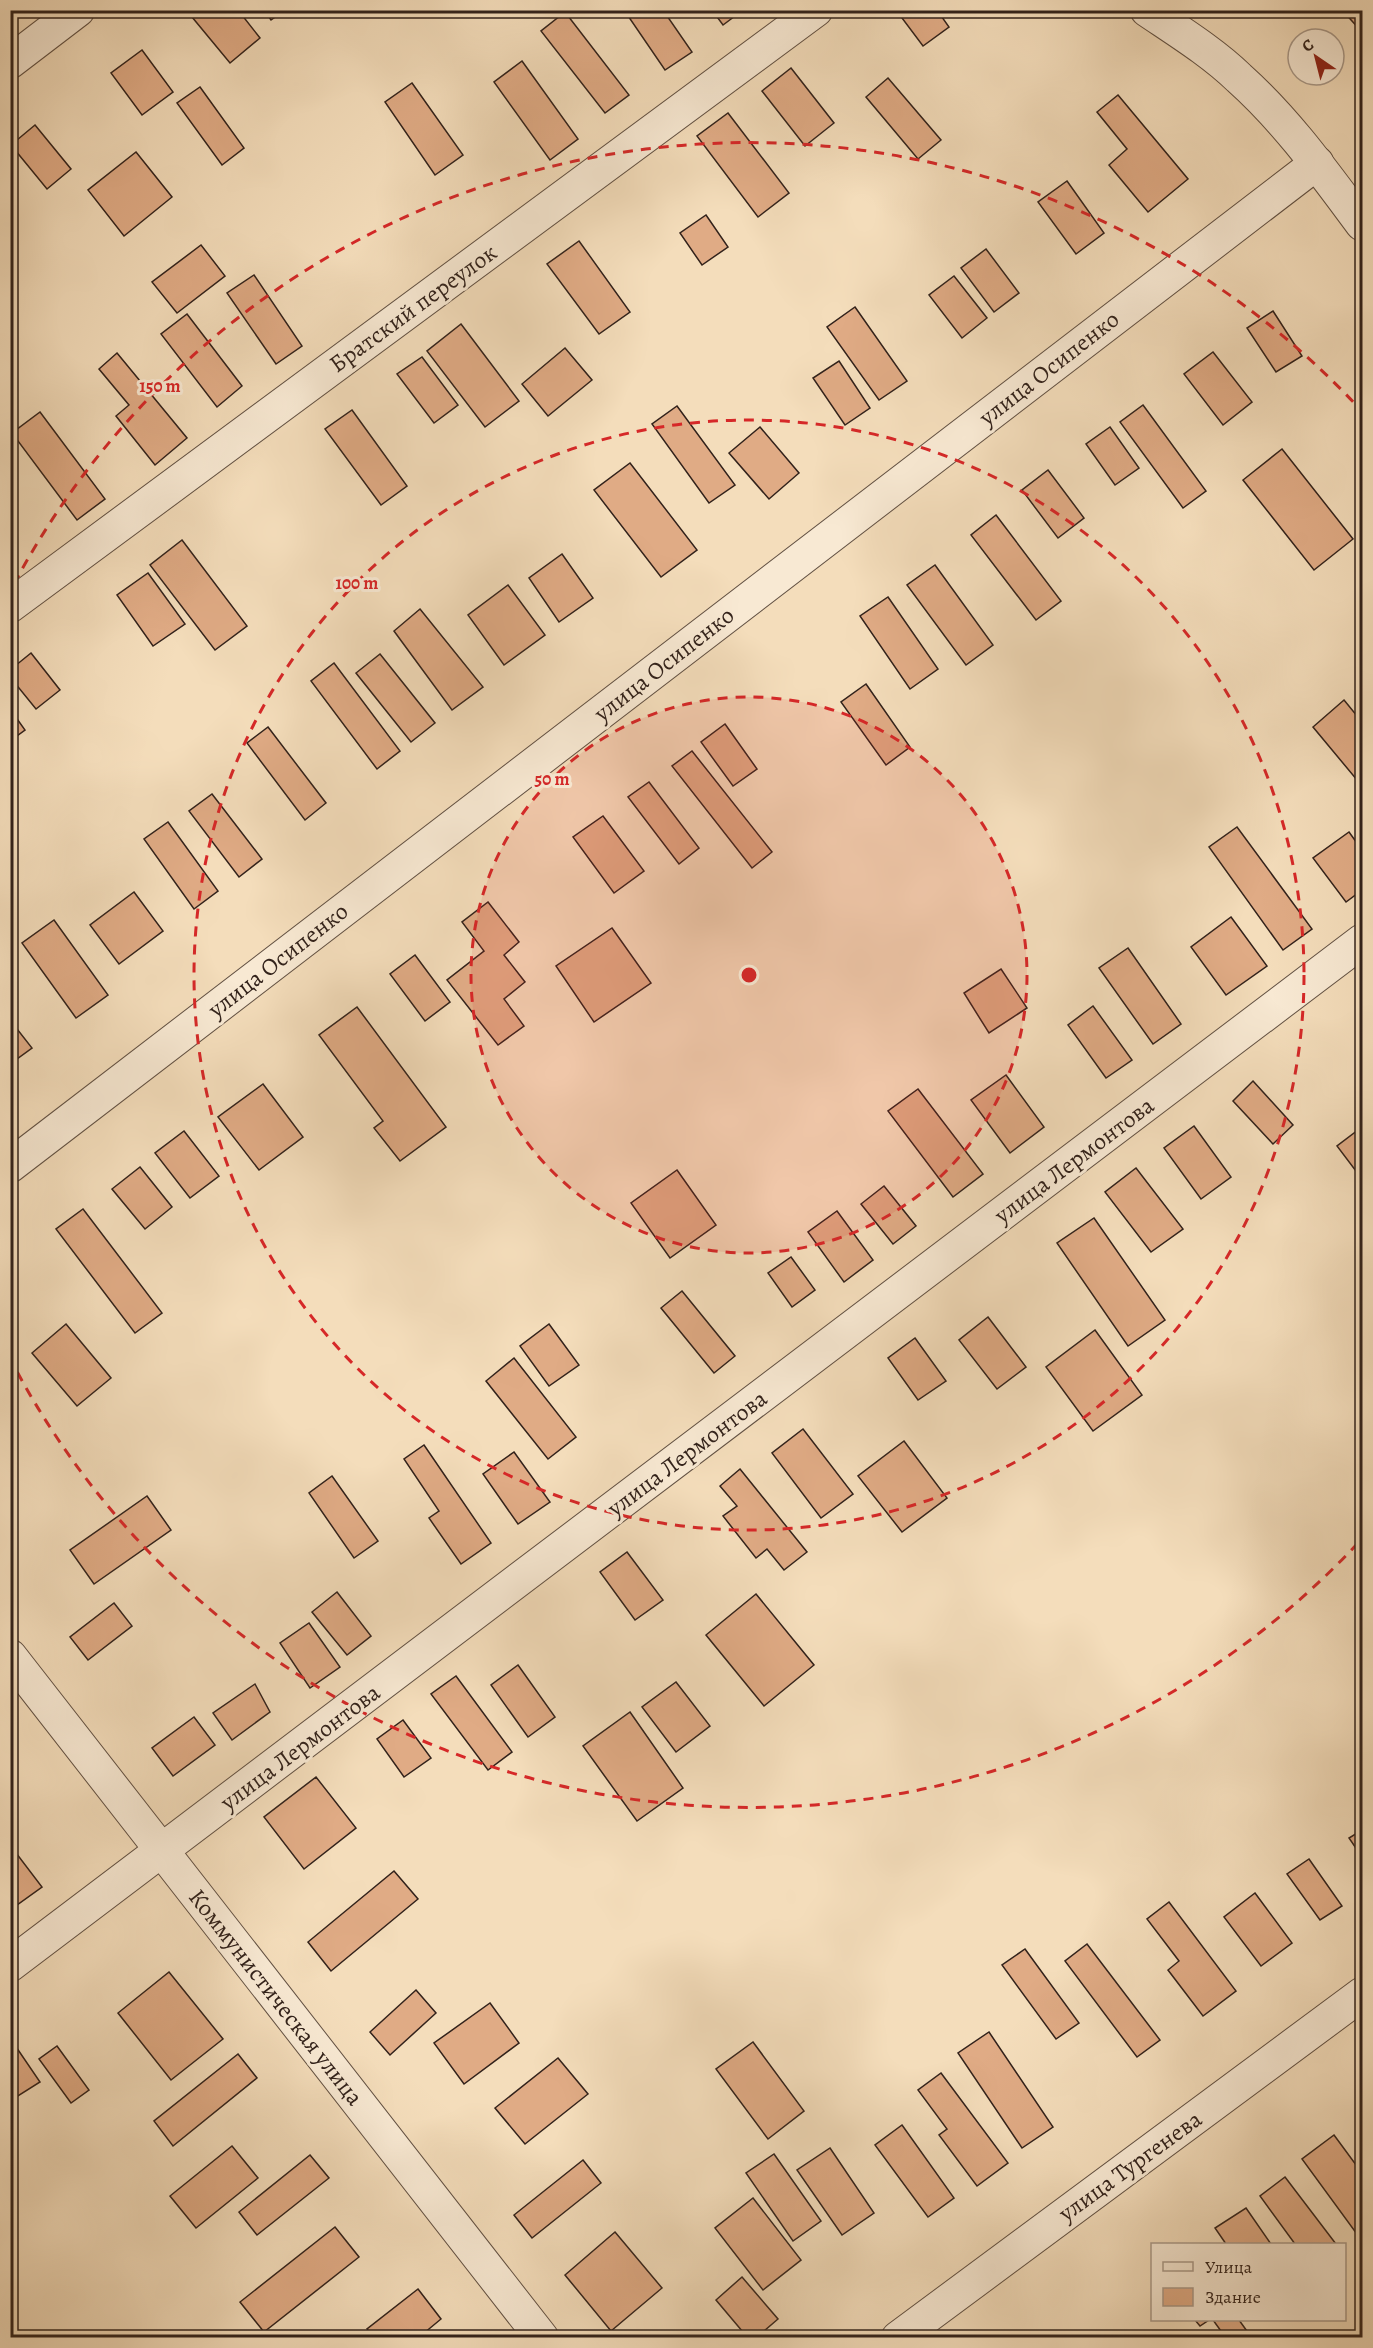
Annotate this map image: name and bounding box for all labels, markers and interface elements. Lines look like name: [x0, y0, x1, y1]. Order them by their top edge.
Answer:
north arrow: [1286, 27, 1346, 87]
text: С: [1298, 34, 1318, 57]
street label: Братский переулок: [323, 236, 503, 380]
street label: улица Осипенко: [971, 303, 1126, 433]
text: 150 m: [139, 374, 181, 398]
text: 100 m: [336, 571, 378, 595]
street label: улица Осипенко: [586, 599, 741, 729]
text: 50 m: [535, 767, 569, 791]
street label: улица Осипенко: [200, 895, 355, 1025]
centre of rings: [739, 965, 759, 985]
street label: улица Лермонтова: [987, 1089, 1160, 1231]
street label: улица Лермонтова: [600, 1382, 773, 1524]
street label: улица Лермонтова: [213, 1676, 386, 1818]
street label: Коммунистическая улица: [181, 1882, 371, 2112]
street label: улица Тургенева: [1051, 2103, 1208, 2229]
legend: [1151, 2243, 1346, 2321]
text: Улица: [1205, 2255, 1253, 2279]
text: Здание: [1205, 2285, 1261, 2309]

